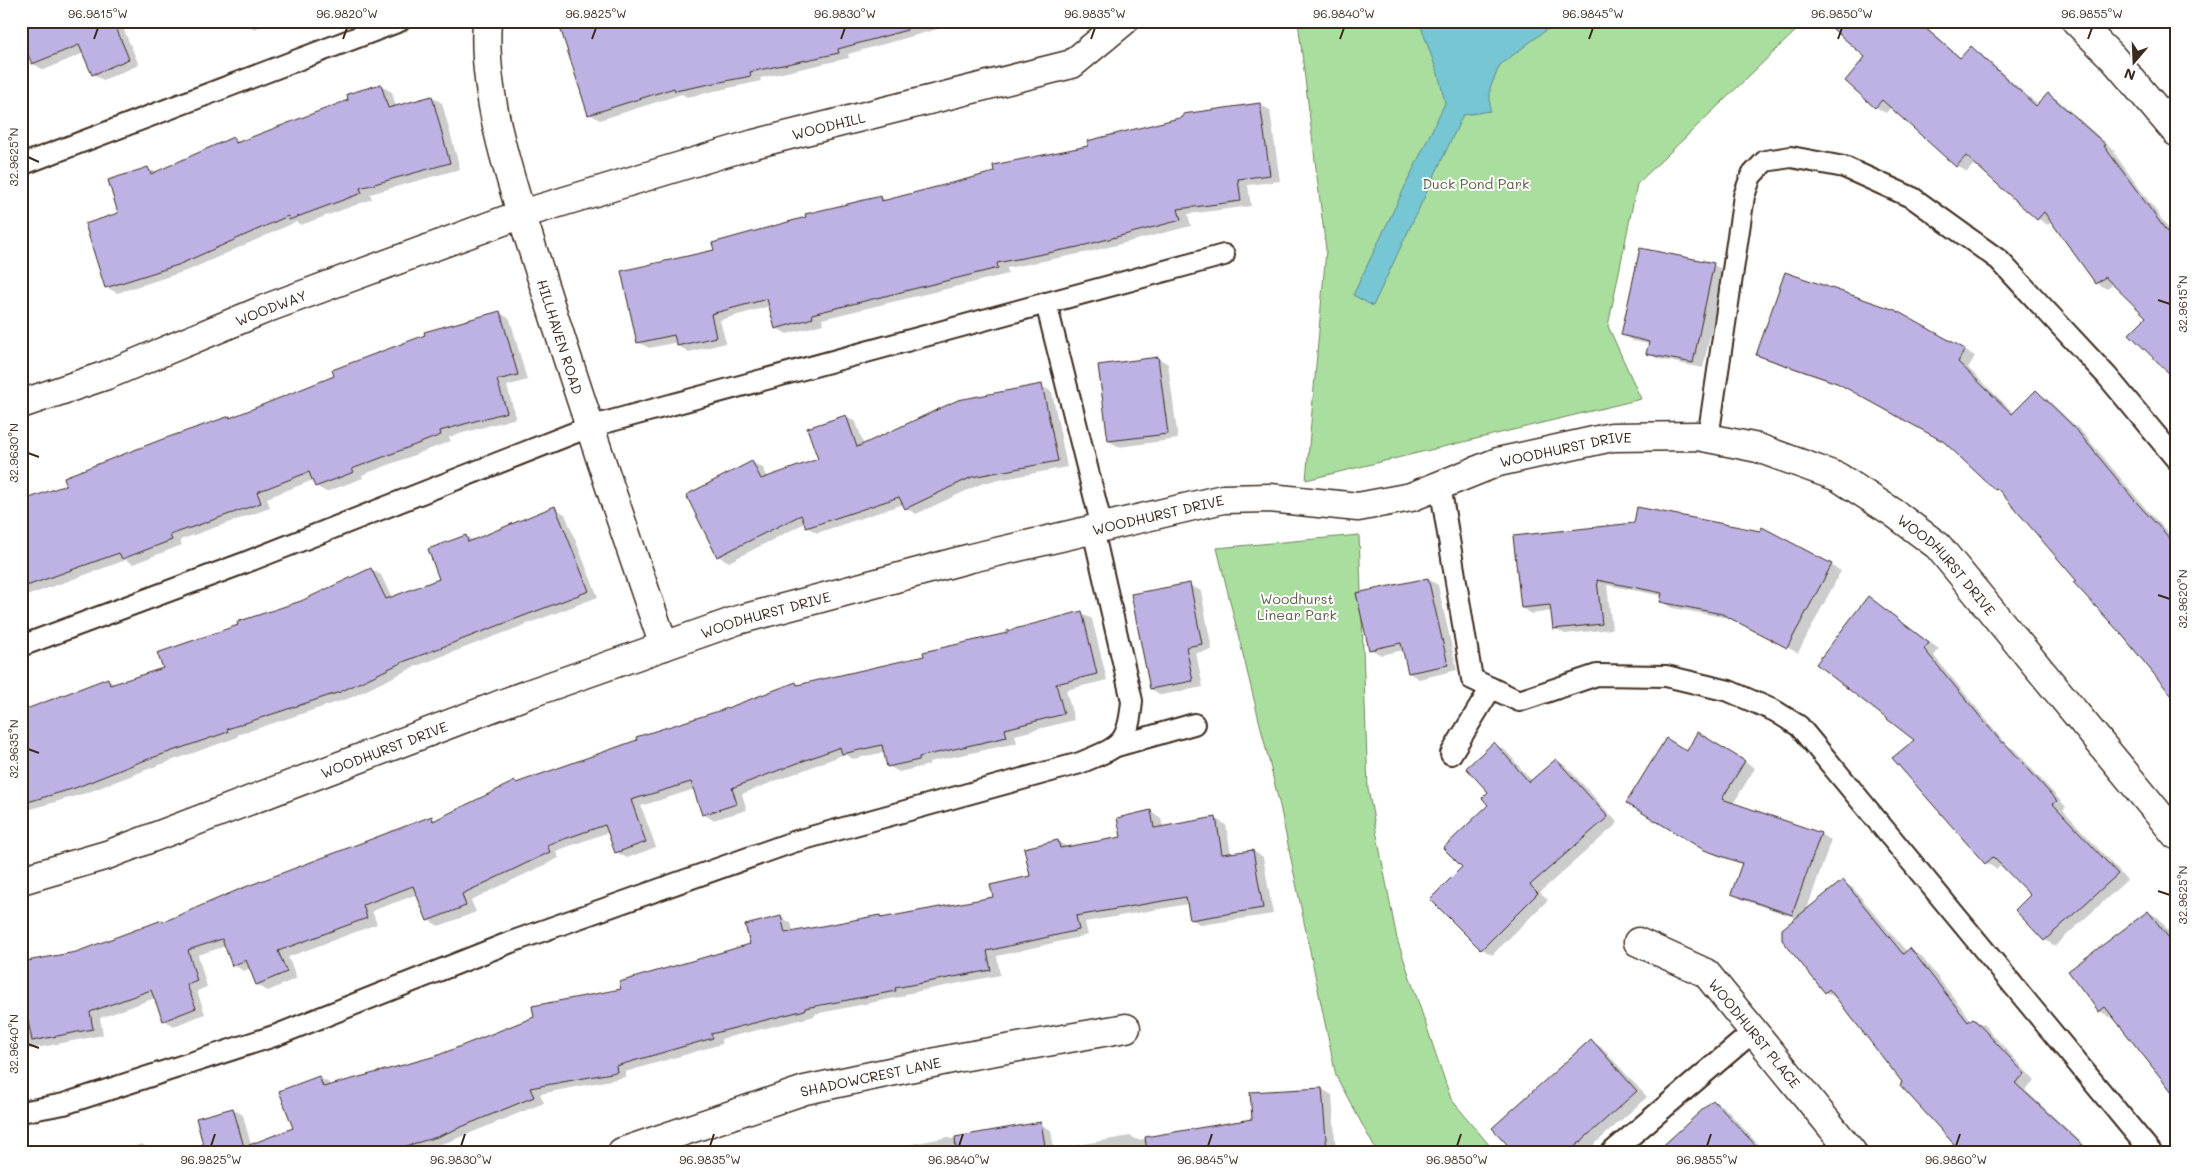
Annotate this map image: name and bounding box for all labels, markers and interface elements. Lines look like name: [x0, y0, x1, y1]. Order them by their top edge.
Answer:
text: 96.9815°W: [68, 5, 128, 21]
text: 96.9820°W: [316, 5, 378, 21]
text: 96.9825°W: [565, 5, 627, 21]
text: 96.9830°W: [814, 5, 876, 21]
text: 96.9835°W: [1064, 5, 1126, 21]
text: 96.9840°W: [1313, 5, 1375, 21]
text: 96.9845°W: [1562, 5, 1624, 21]
text: 96.9850°W: [1811, 5, 1873, 21]
text: 96.9855°W: [2061, 5, 2123, 21]
north arrow: [2110, 38, 2160, 88]
text: N: [2121, 64, 2138, 85]
street label: WOODHILL: [790, 107, 868, 144]
text: 32.9625°N: [5, 128, 21, 186]
park label: Duck Pond Park: [1422, 174, 1530, 193]
text: 32.9615°N: [2174, 275, 2190, 333]
street label: HILLHAVEN ROAD: [533, 277, 588, 397]
street label: WOODWAY: [232, 285, 309, 330]
text: 32.9630°N: [5, 423, 21, 483]
street label: WOODHURST DRIVE: [1498, 427, 1632, 471]
street label: WOODHURST DRIVE: [1090, 490, 1225, 539]
street label: WOODHURST DRIVE: [1894, 510, 2000, 619]
text: 32.9620°N: [2174, 569, 2190, 629]
street label: WOODHURST DRIVE: [698, 586, 832, 642]
park label: Woodhurst Linear Park: [1257, 589, 1337, 624]
street label: WOODHURST DRIVE: [318, 716, 450, 782]
text: 32.9635°N: [5, 719, 21, 779]
text: 32.9625°N: [2174, 866, 2190, 924]
street label: WOODHURST PLACE: [1705, 974, 1805, 1091]
text: 32.9640°N: [5, 1014, 21, 1074]
street label: SHADOWCREST LANE: [797, 1052, 942, 1101]
text: 96.9825°W: [180, 1151, 242, 1167]
text: 96.9830°W: [430, 1151, 492, 1167]
text: 96.9835°W: [679, 1151, 741, 1167]
text: 96.9840°W: [928, 1151, 990, 1167]
text: 96.9845°W: [1177, 1151, 1239, 1167]
text: 96.9850°W: [1426, 1151, 1488, 1167]
text: 96.9855°W: [1676, 1151, 1738, 1167]
text: 96.9860°W: [1925, 1151, 1987, 1167]

